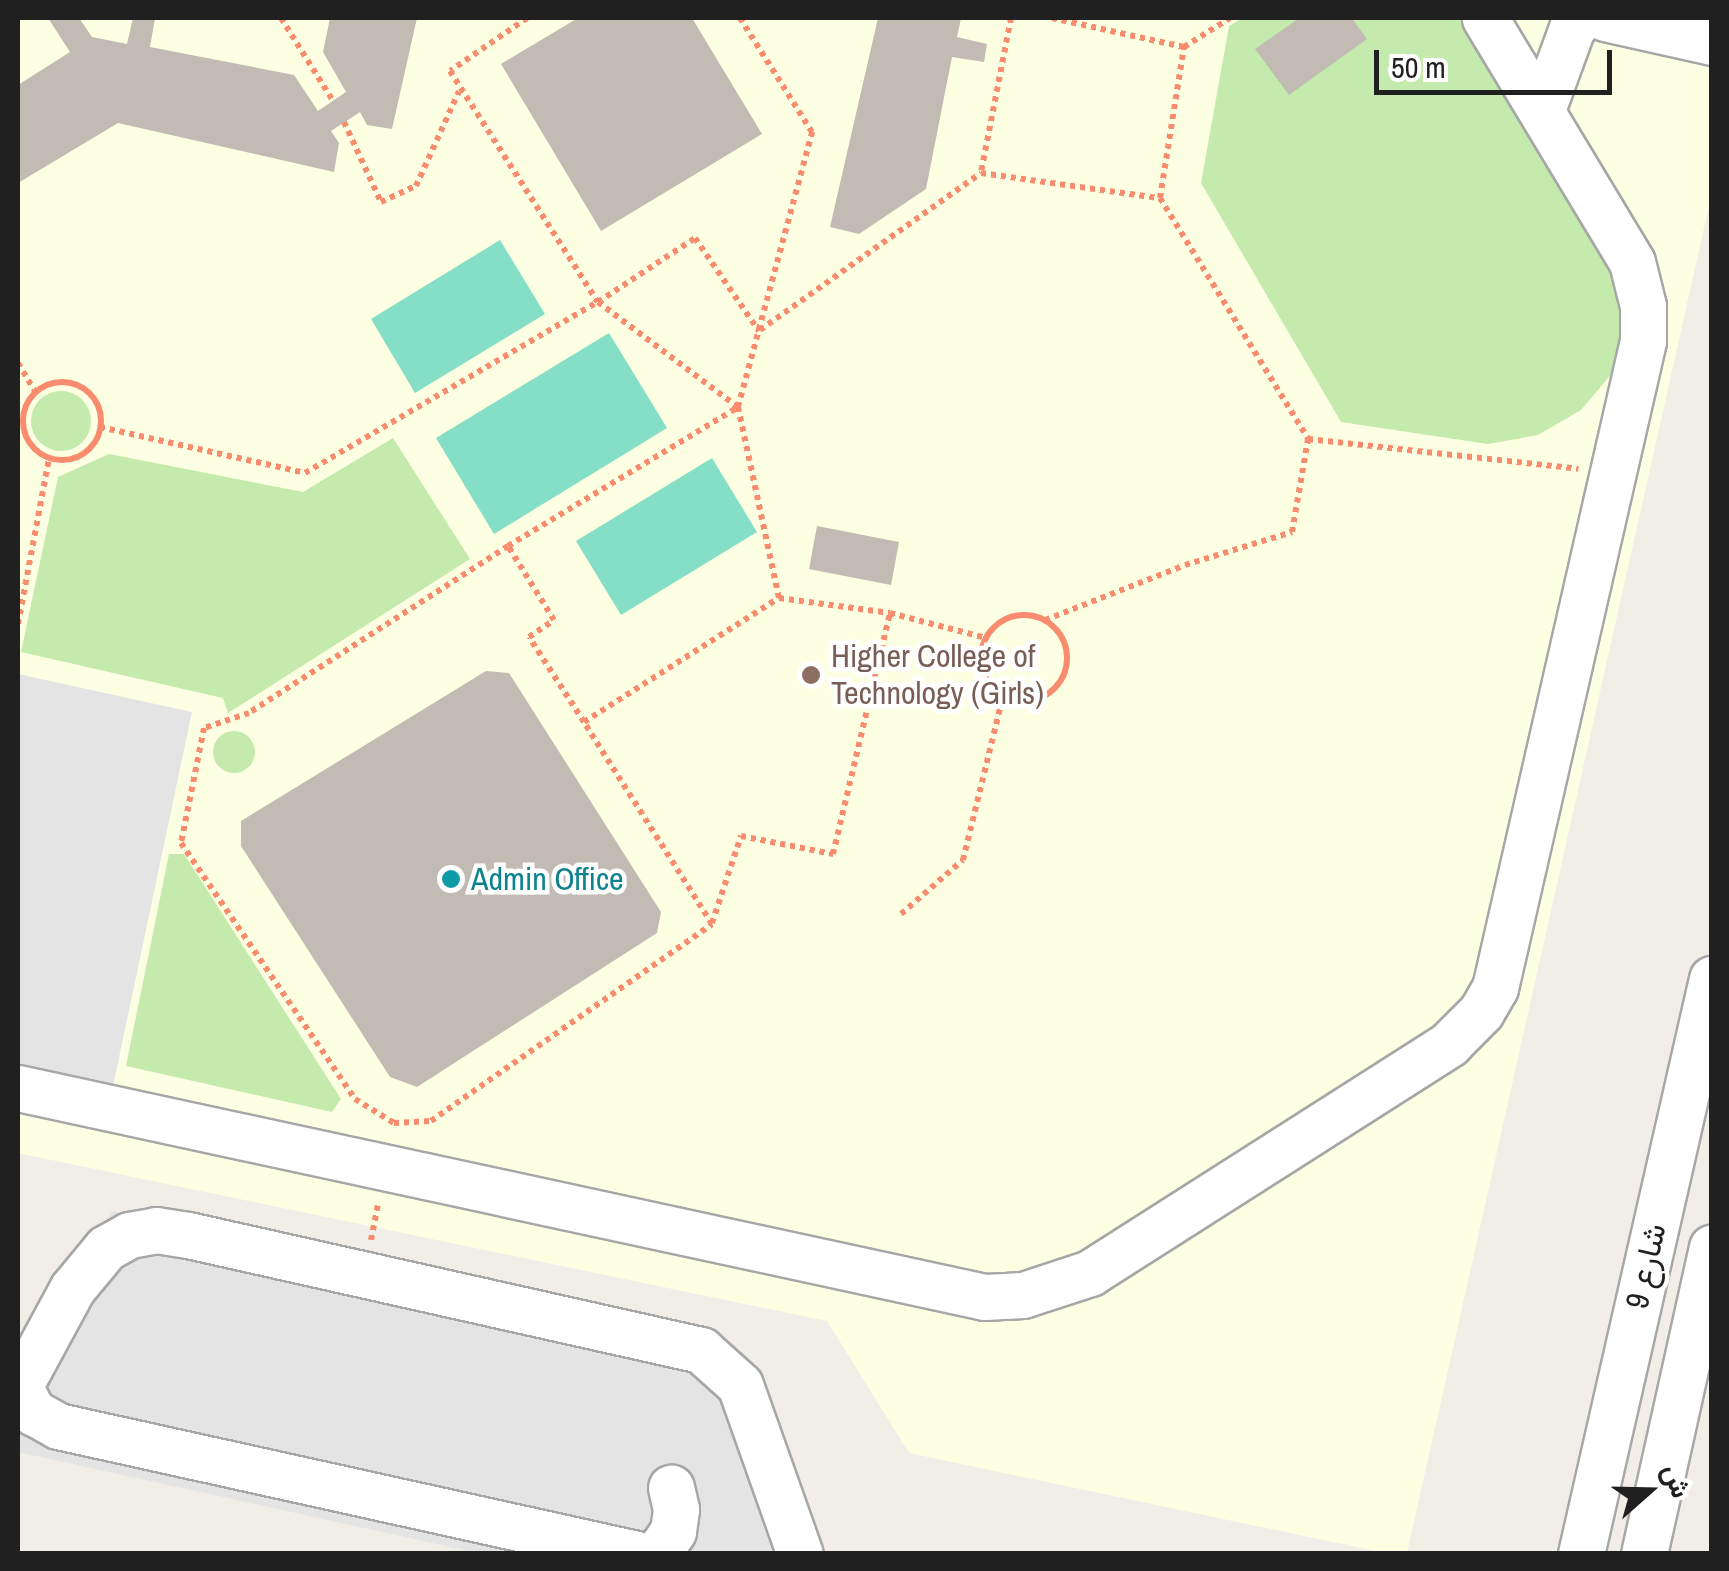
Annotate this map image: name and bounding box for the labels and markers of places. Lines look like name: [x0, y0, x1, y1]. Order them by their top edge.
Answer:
place label: Higher College of Technology (Girls): [831, 638, 1044, 713]
marker: Higher College of Technology (Girls): [800, 664, 822, 686]
place label: Admin Office: [471, 860, 624, 898]
marker: Admin Office: [440, 868, 462, 890]

